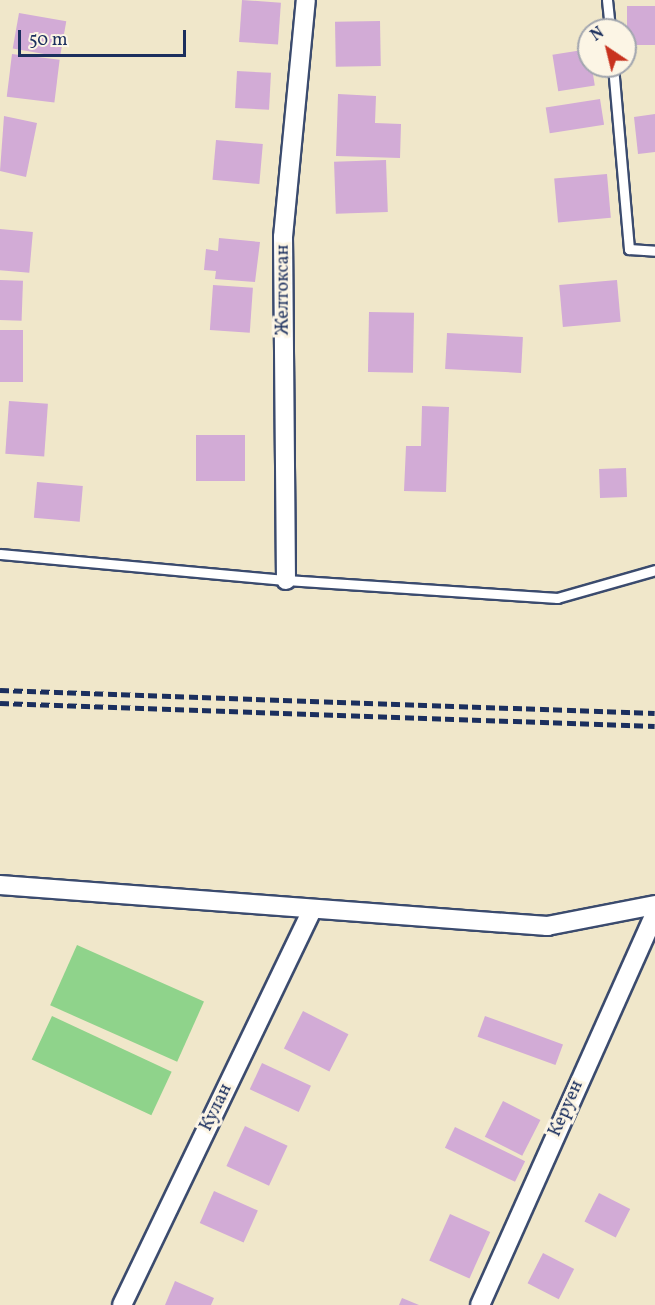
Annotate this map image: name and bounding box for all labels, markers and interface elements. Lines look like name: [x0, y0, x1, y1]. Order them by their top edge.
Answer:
scale bar: [21, 18, 189, 56]
north arrow: [577, 18, 637, 78]
text: N: [587, 23, 609, 47]
text: 50 m: [29, 28, 68, 53]
street label: Желтоксан: [273, 245, 295, 335]
street label: Керуен: [545, 1078, 589, 1140]
street label: Кулан: [196, 1081, 238, 1135]

